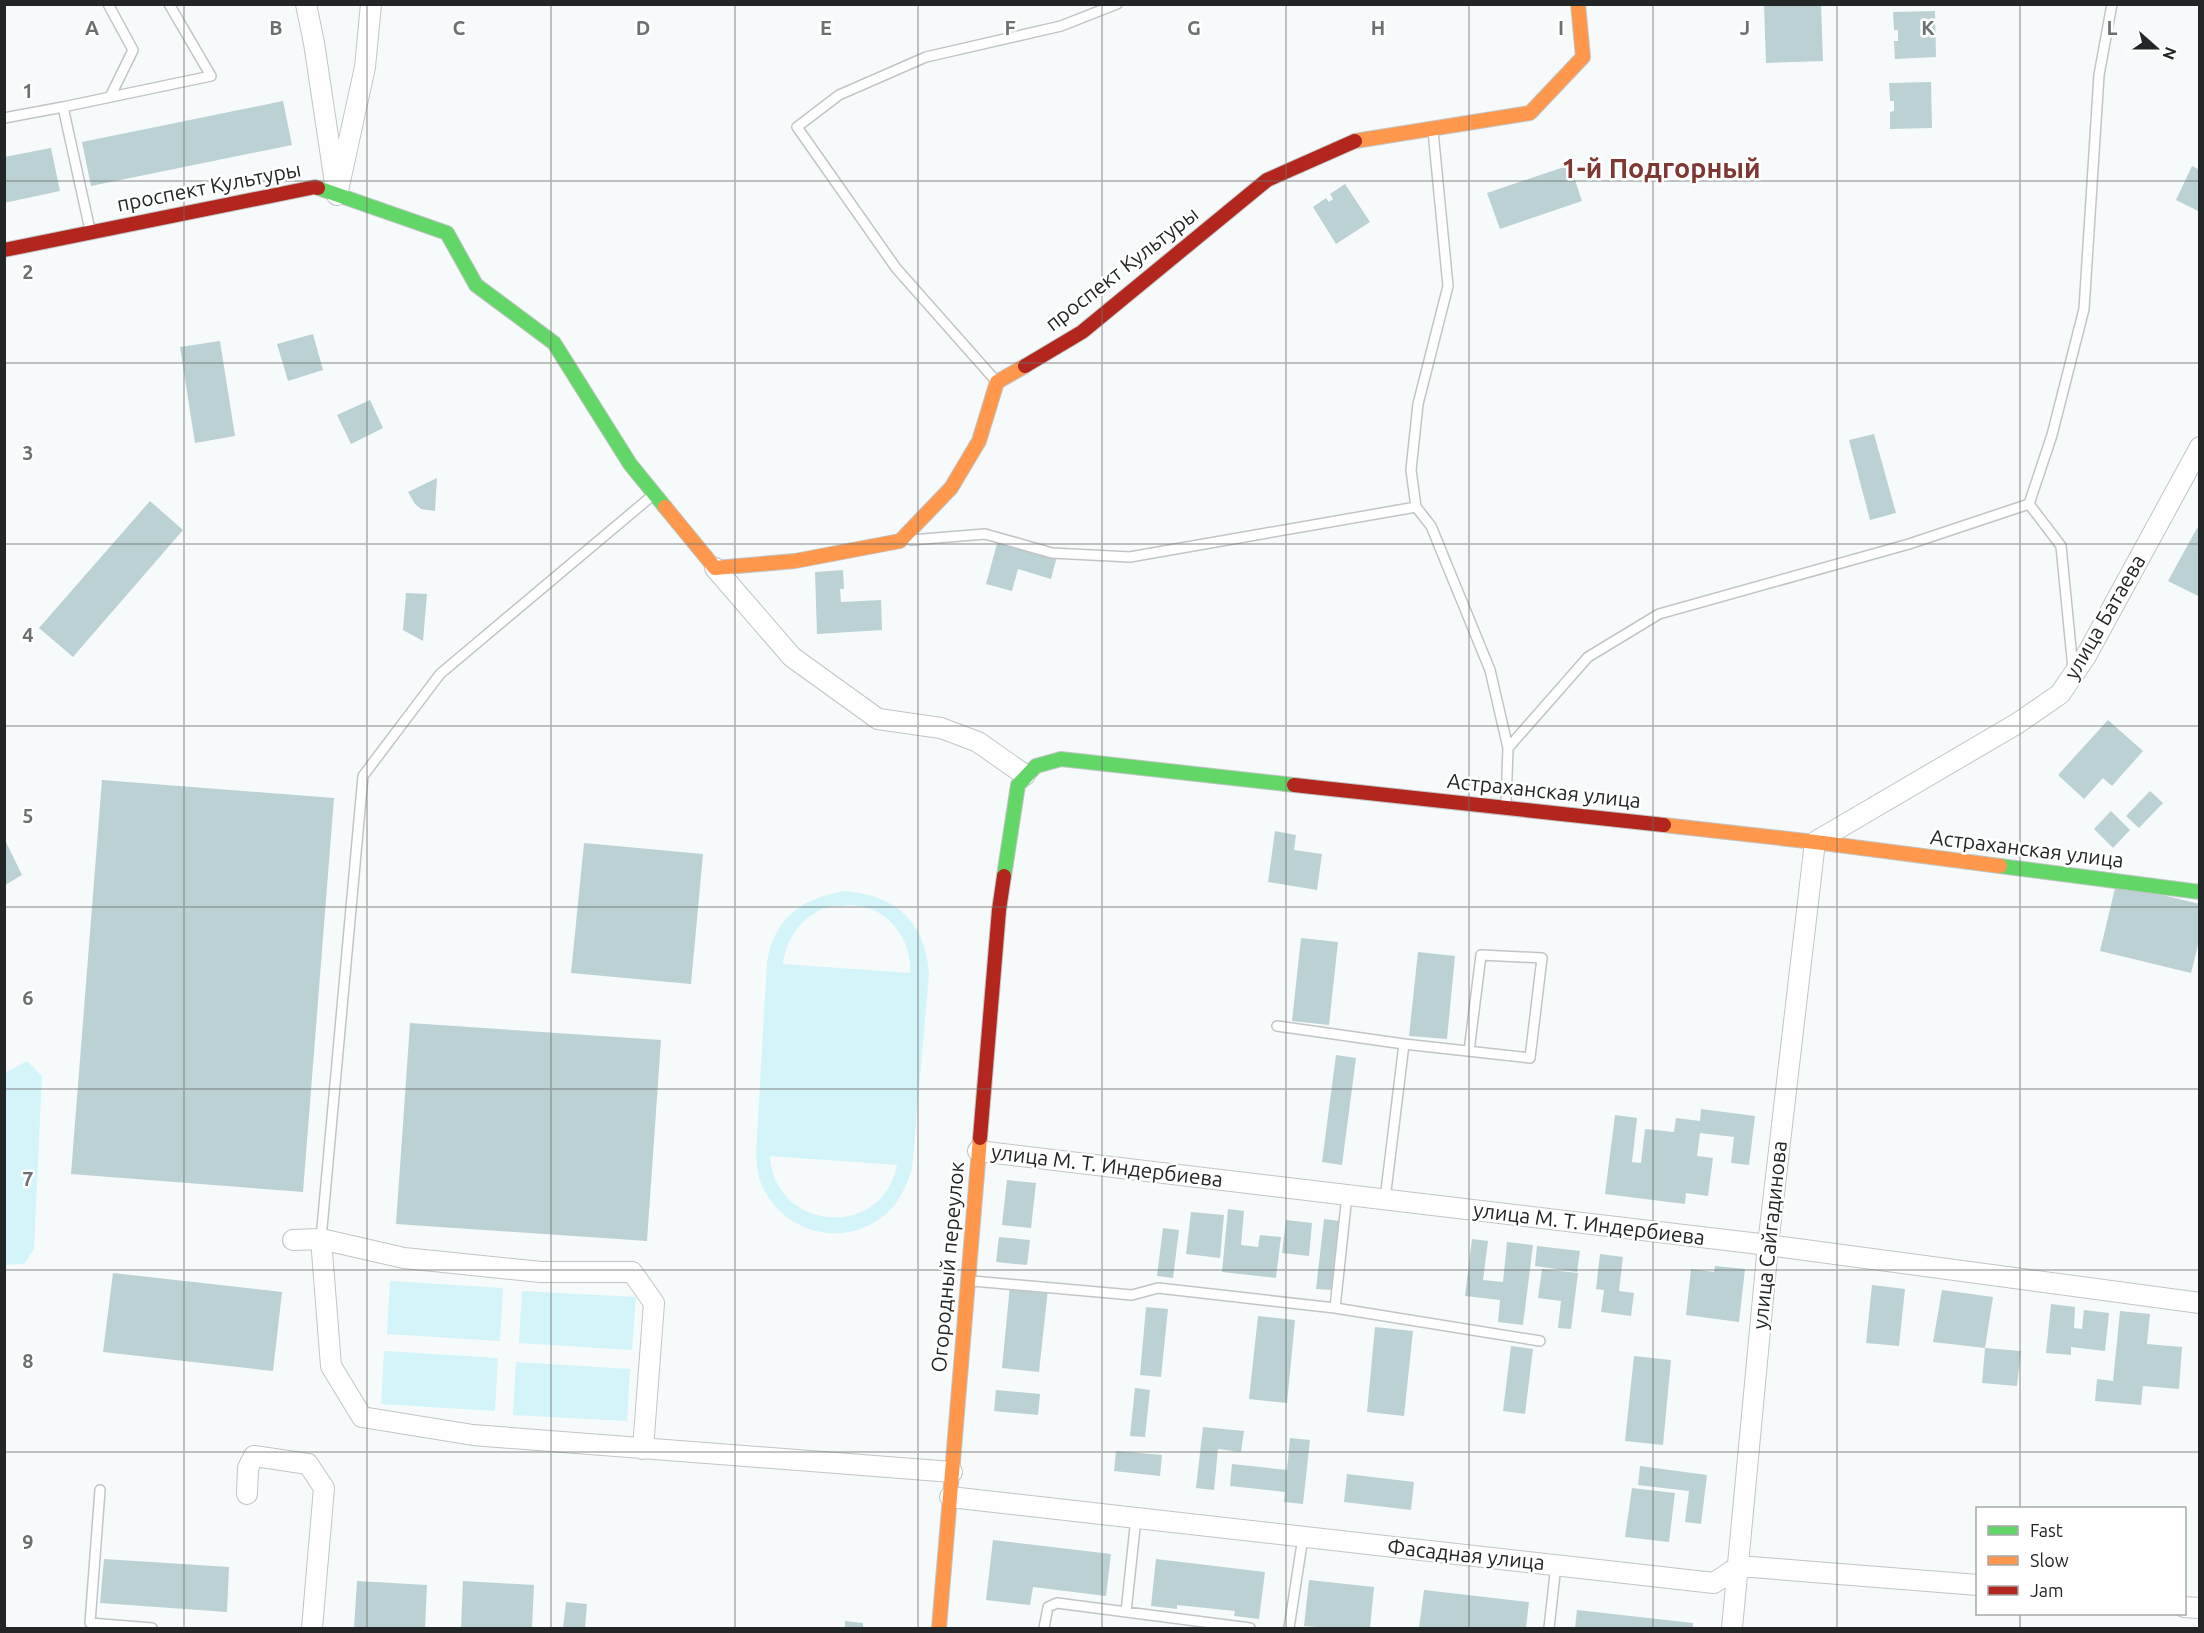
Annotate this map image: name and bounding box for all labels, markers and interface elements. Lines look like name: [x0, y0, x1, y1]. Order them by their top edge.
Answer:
text: A: [85, 16, 99, 39]
text: B: [269, 16, 283, 39]
text: C: [453, 16, 466, 39]
text: D: [636, 16, 650, 39]
text: E: [820, 16, 832, 39]
text: F: [1004, 16, 1016, 39]
text: G: [1187, 16, 1201, 39]
text: H: [1371, 16, 1385, 39]
text: I: [1558, 16, 1564, 39]
text: J: [1740, 16, 1750, 39]
text: K: [1921, 16, 1935, 39]
text: L: [2107, 16, 2118, 39]
north arrow: [2126, 18, 2186, 78]
text: N: [2159, 45, 2181, 62]
text: 1: [22, 79, 34, 102]
district label: 1-й Подгорный: [1561, 153, 1761, 183]
street label: проспект Культуры: [115, 156, 303, 216]
street label: проспект Культуры: [1040, 201, 1202, 335]
text: 2: [22, 260, 34, 283]
text: 3: [22, 441, 34, 464]
street label: улица Батаева: [2059, 550, 2150, 683]
text: 4: [22, 623, 34, 646]
street label: Астраханская улица: [1446, 768, 1642, 812]
text: 5: [22, 804, 34, 827]
street label: Астраханская улица: [1929, 824, 2125, 872]
text: 6: [22, 986, 34, 1009]
street label: улица М. Т. Индербиева: [990, 1139, 1224, 1191]
street label: улица Сайгадинова: [1747, 1139, 1791, 1330]
street label: Огородный переулок: [926, 1160, 968, 1373]
text: 7: [22, 1167, 34, 1190]
street label: улица М. Т. Индербиева: [1472, 1197, 1706, 1249]
text: 8: [22, 1349, 34, 1372]
legend: [1976, 1507, 2186, 1615]
text: Fast: [2030, 1520, 2063, 1540]
text: 9: [22, 1530, 34, 1553]
street label: Фасадная улица: [1386, 1534, 1546, 1574]
text: Slow: [2030, 1550, 2069, 1570]
text: Jam: [2030, 1580, 2064, 1600]

